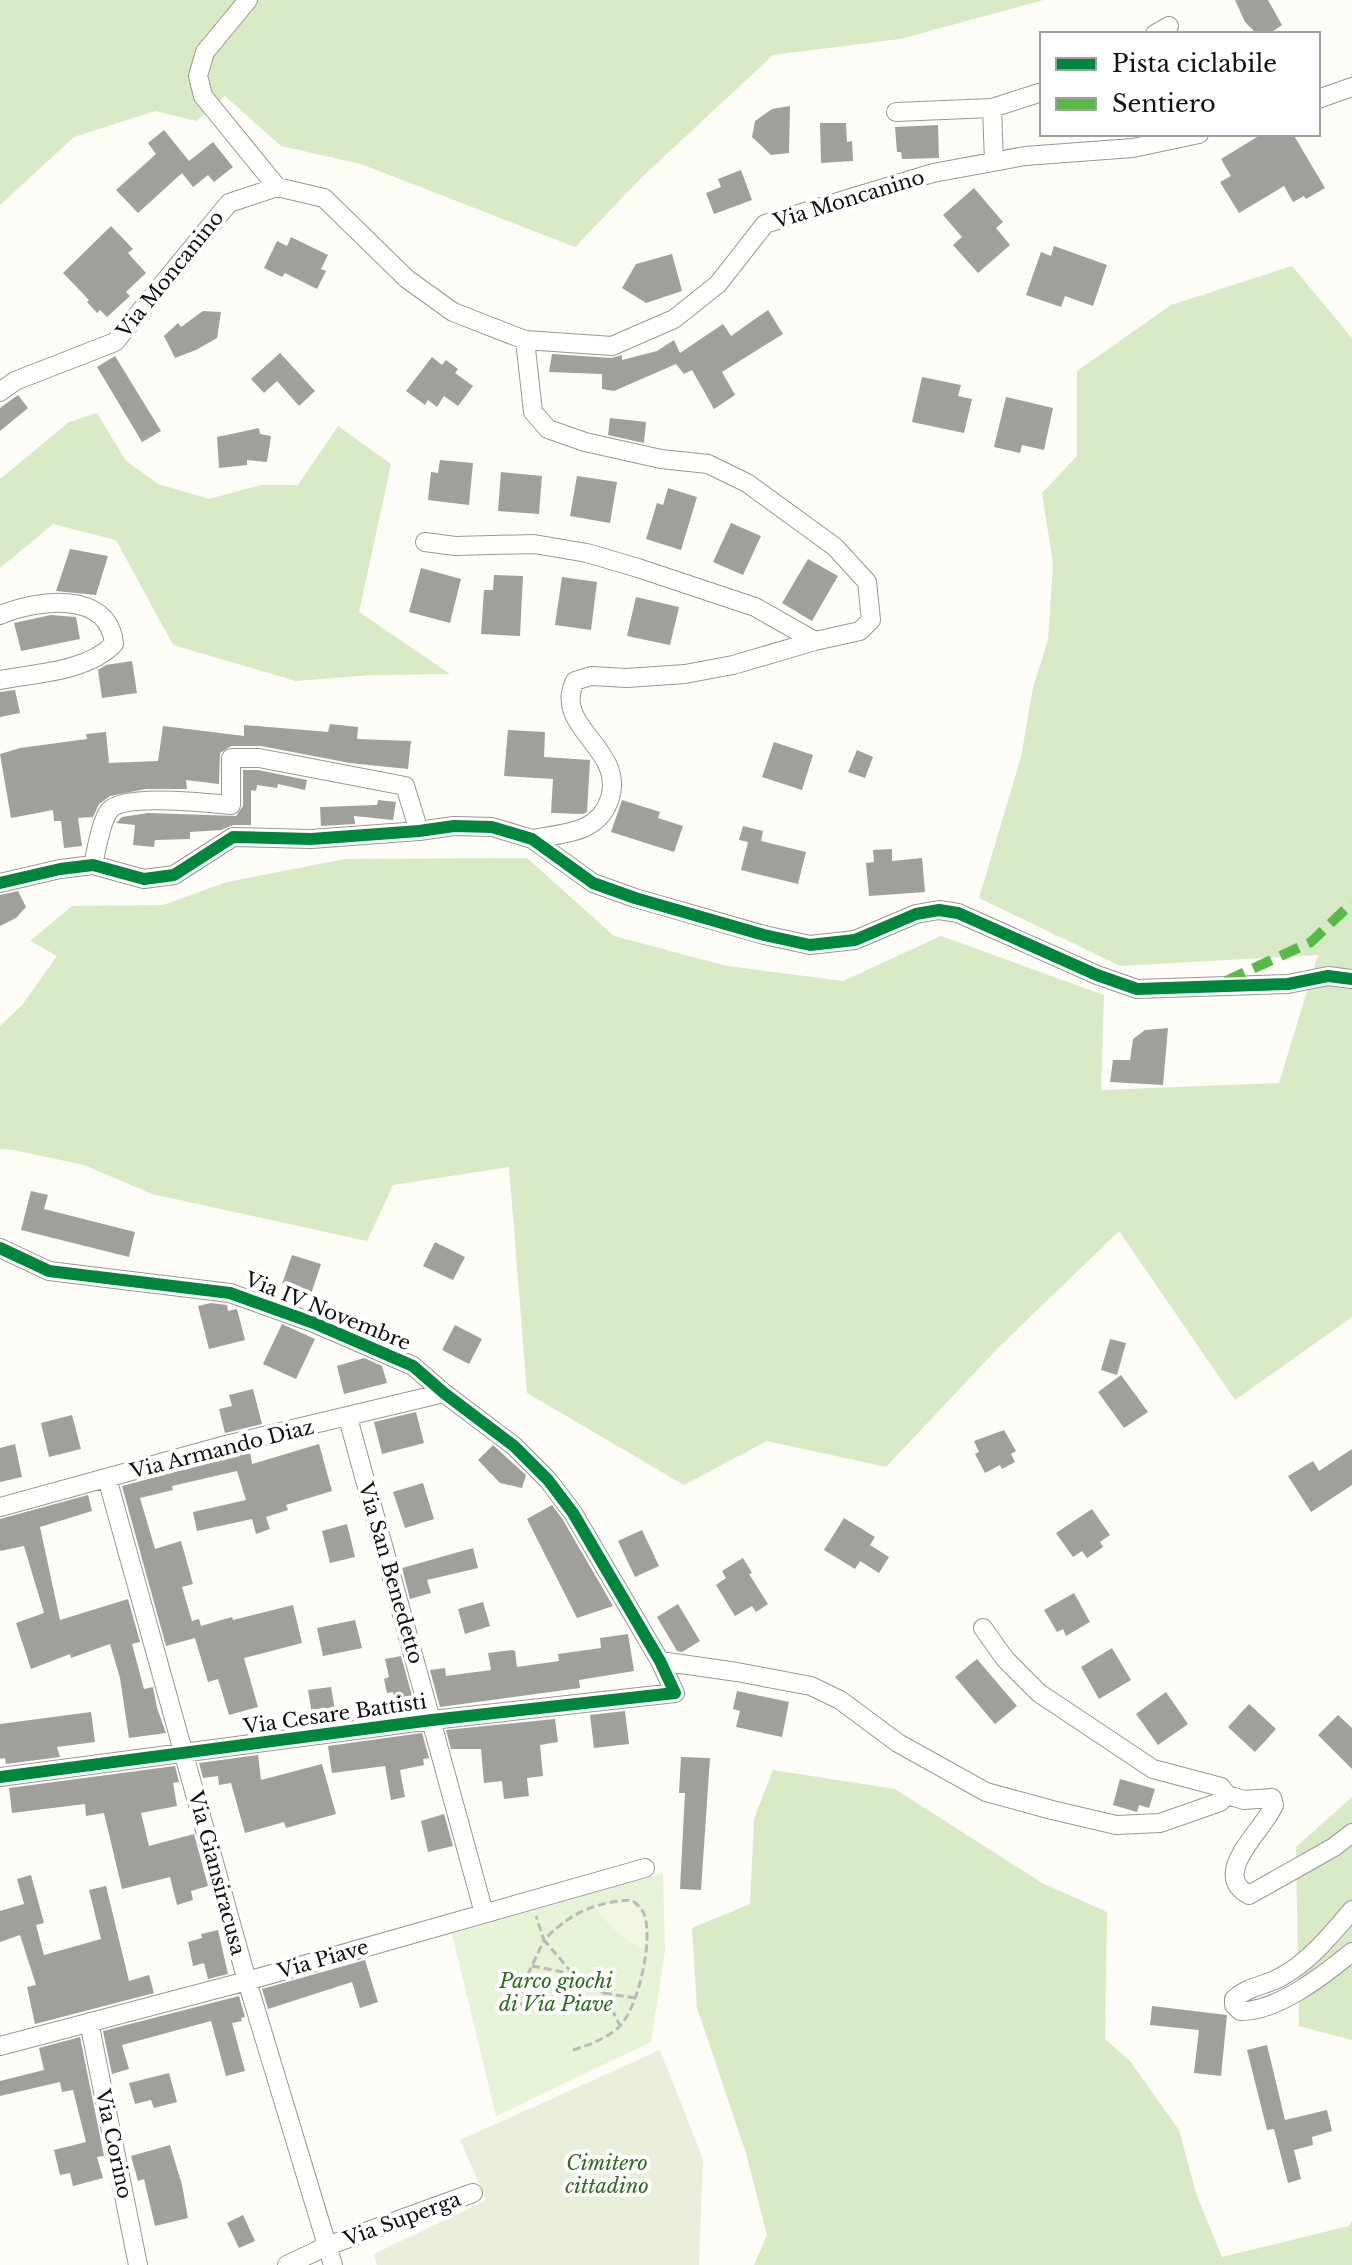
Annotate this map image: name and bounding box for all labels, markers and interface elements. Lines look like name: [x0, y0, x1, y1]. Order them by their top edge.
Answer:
legend: [1040, 32, 1320, 136]
text: Pista ciclabile: [1112, 49, 1277, 78]
text: Sentiero: [1112, 89, 1216, 118]
street label: Via Moncanino: [770, 165, 927, 234]
street label: Via Moncanino: [111, 206, 229, 343]
street label: Via IV Novembre: [241, 1266, 414, 1355]
street label: Via Armando Diaz: [127, 1415, 316, 1484]
street label: Via San Benedetto: [353, 1479, 428, 1666]
street label: Via Cesare Battisti: [241, 1689, 428, 1739]
street label: Via Giansiracusa: [183, 1787, 251, 1959]
street label: Via Piave: [274, 1935, 371, 1984]
park label: Parco giochi di Via Piave: [498, 1969, 613, 2016]
street label: Via Corino: [90, 2086, 137, 2201]
park label: Cimitero cittadino: [565, 2151, 649, 2198]
street label: Via Superga: [339, 2186, 465, 2252]

